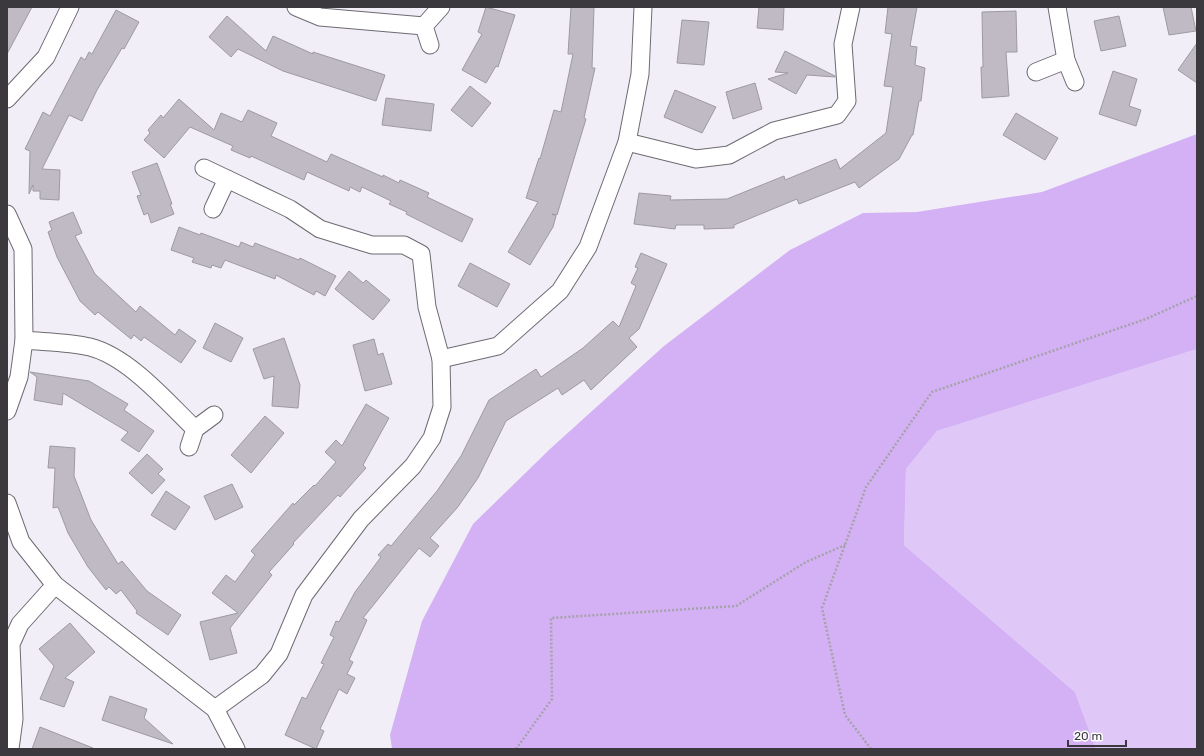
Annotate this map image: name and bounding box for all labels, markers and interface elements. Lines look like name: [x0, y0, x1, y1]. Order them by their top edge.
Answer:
scale bar: [1068, 722, 1126, 748]
text: 20 m: [1074, 729, 1102, 743]

